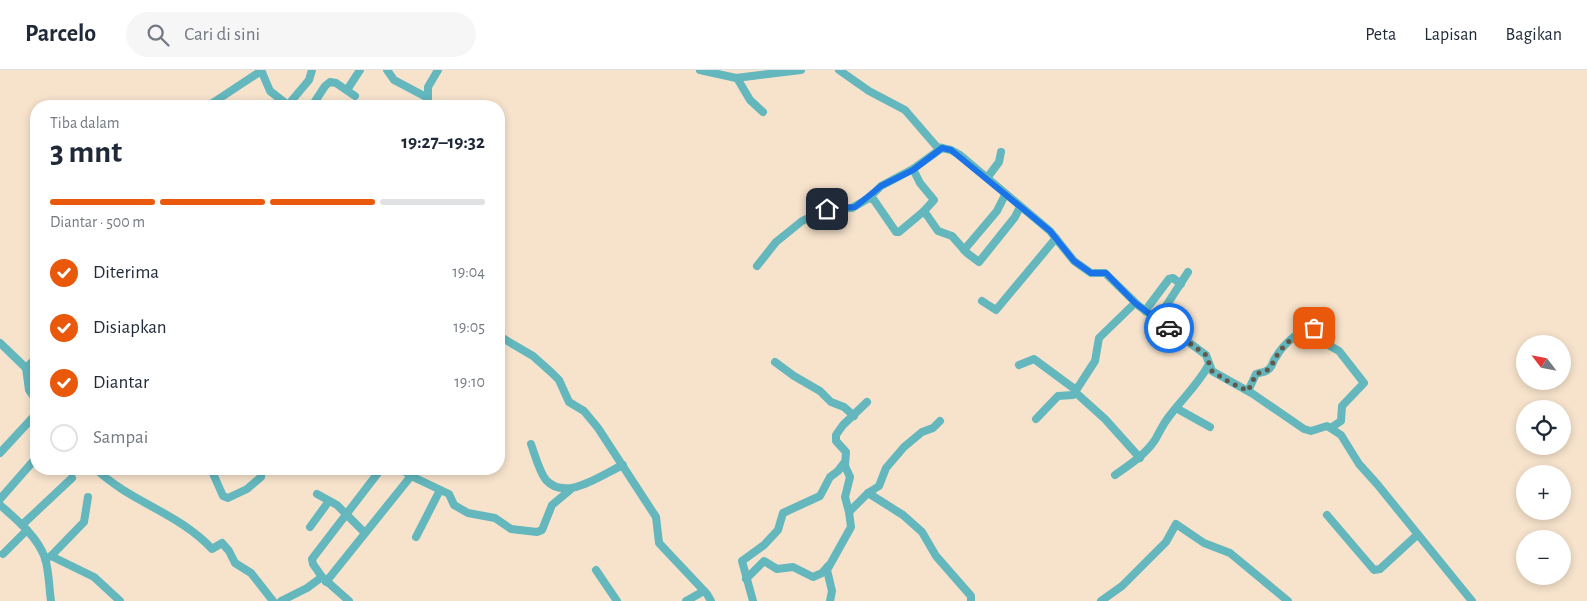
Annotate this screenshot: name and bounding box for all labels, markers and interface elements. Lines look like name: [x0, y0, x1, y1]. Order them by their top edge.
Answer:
search box: [126, 12, 476, 57]
icon: search: [144, 21, 172, 49]
text: Parcelo: [25, 22, 96, 46]
text: Cari di sini: [184, 25, 260, 44]
text: Peta: [1365, 26, 1396, 44]
text: Lapisan: [1424, 26, 1478, 44]
text: Bagikan: [1506, 26, 1562, 44]
text: Tiba dalam: [50, 115, 120, 131]
text: 19:27–19:32: [401, 133, 485, 152]
text: 3 mnt: [50, 136, 122, 168]
pin: [806, 188, 848, 230]
icon: home: [813, 195, 841, 223]
text: Diantar · 500 m: [50, 214, 145, 230]
icon: check: [50, 259, 78, 287]
text: Diterima: [93, 263, 159, 282]
text: 19:04: [452, 264, 485, 280]
courier: [1144, 303, 1194, 353]
pin: [1293, 307, 1335, 349]
icon: check: [50, 314, 78, 342]
icon: car: [1155, 314, 1183, 342]
icon: bag: [1300, 314, 1328, 342]
text: Disiapkan: [93, 318, 167, 337]
text: 19:05: [453, 319, 485, 335]
north arrow: [1516, 335, 1571, 390]
map controls: [1516, 335, 1571, 585]
icon: check: [50, 369, 78, 397]
text: Diantar: [93, 373, 149, 392]
text: 19:10: [454, 374, 485, 390]
button: locate: [1516, 400, 1571, 455]
text: Sampai: [93, 428, 148, 447]
button: +: [1516, 465, 1571, 520]
button: −: [1516, 530, 1571, 585]

